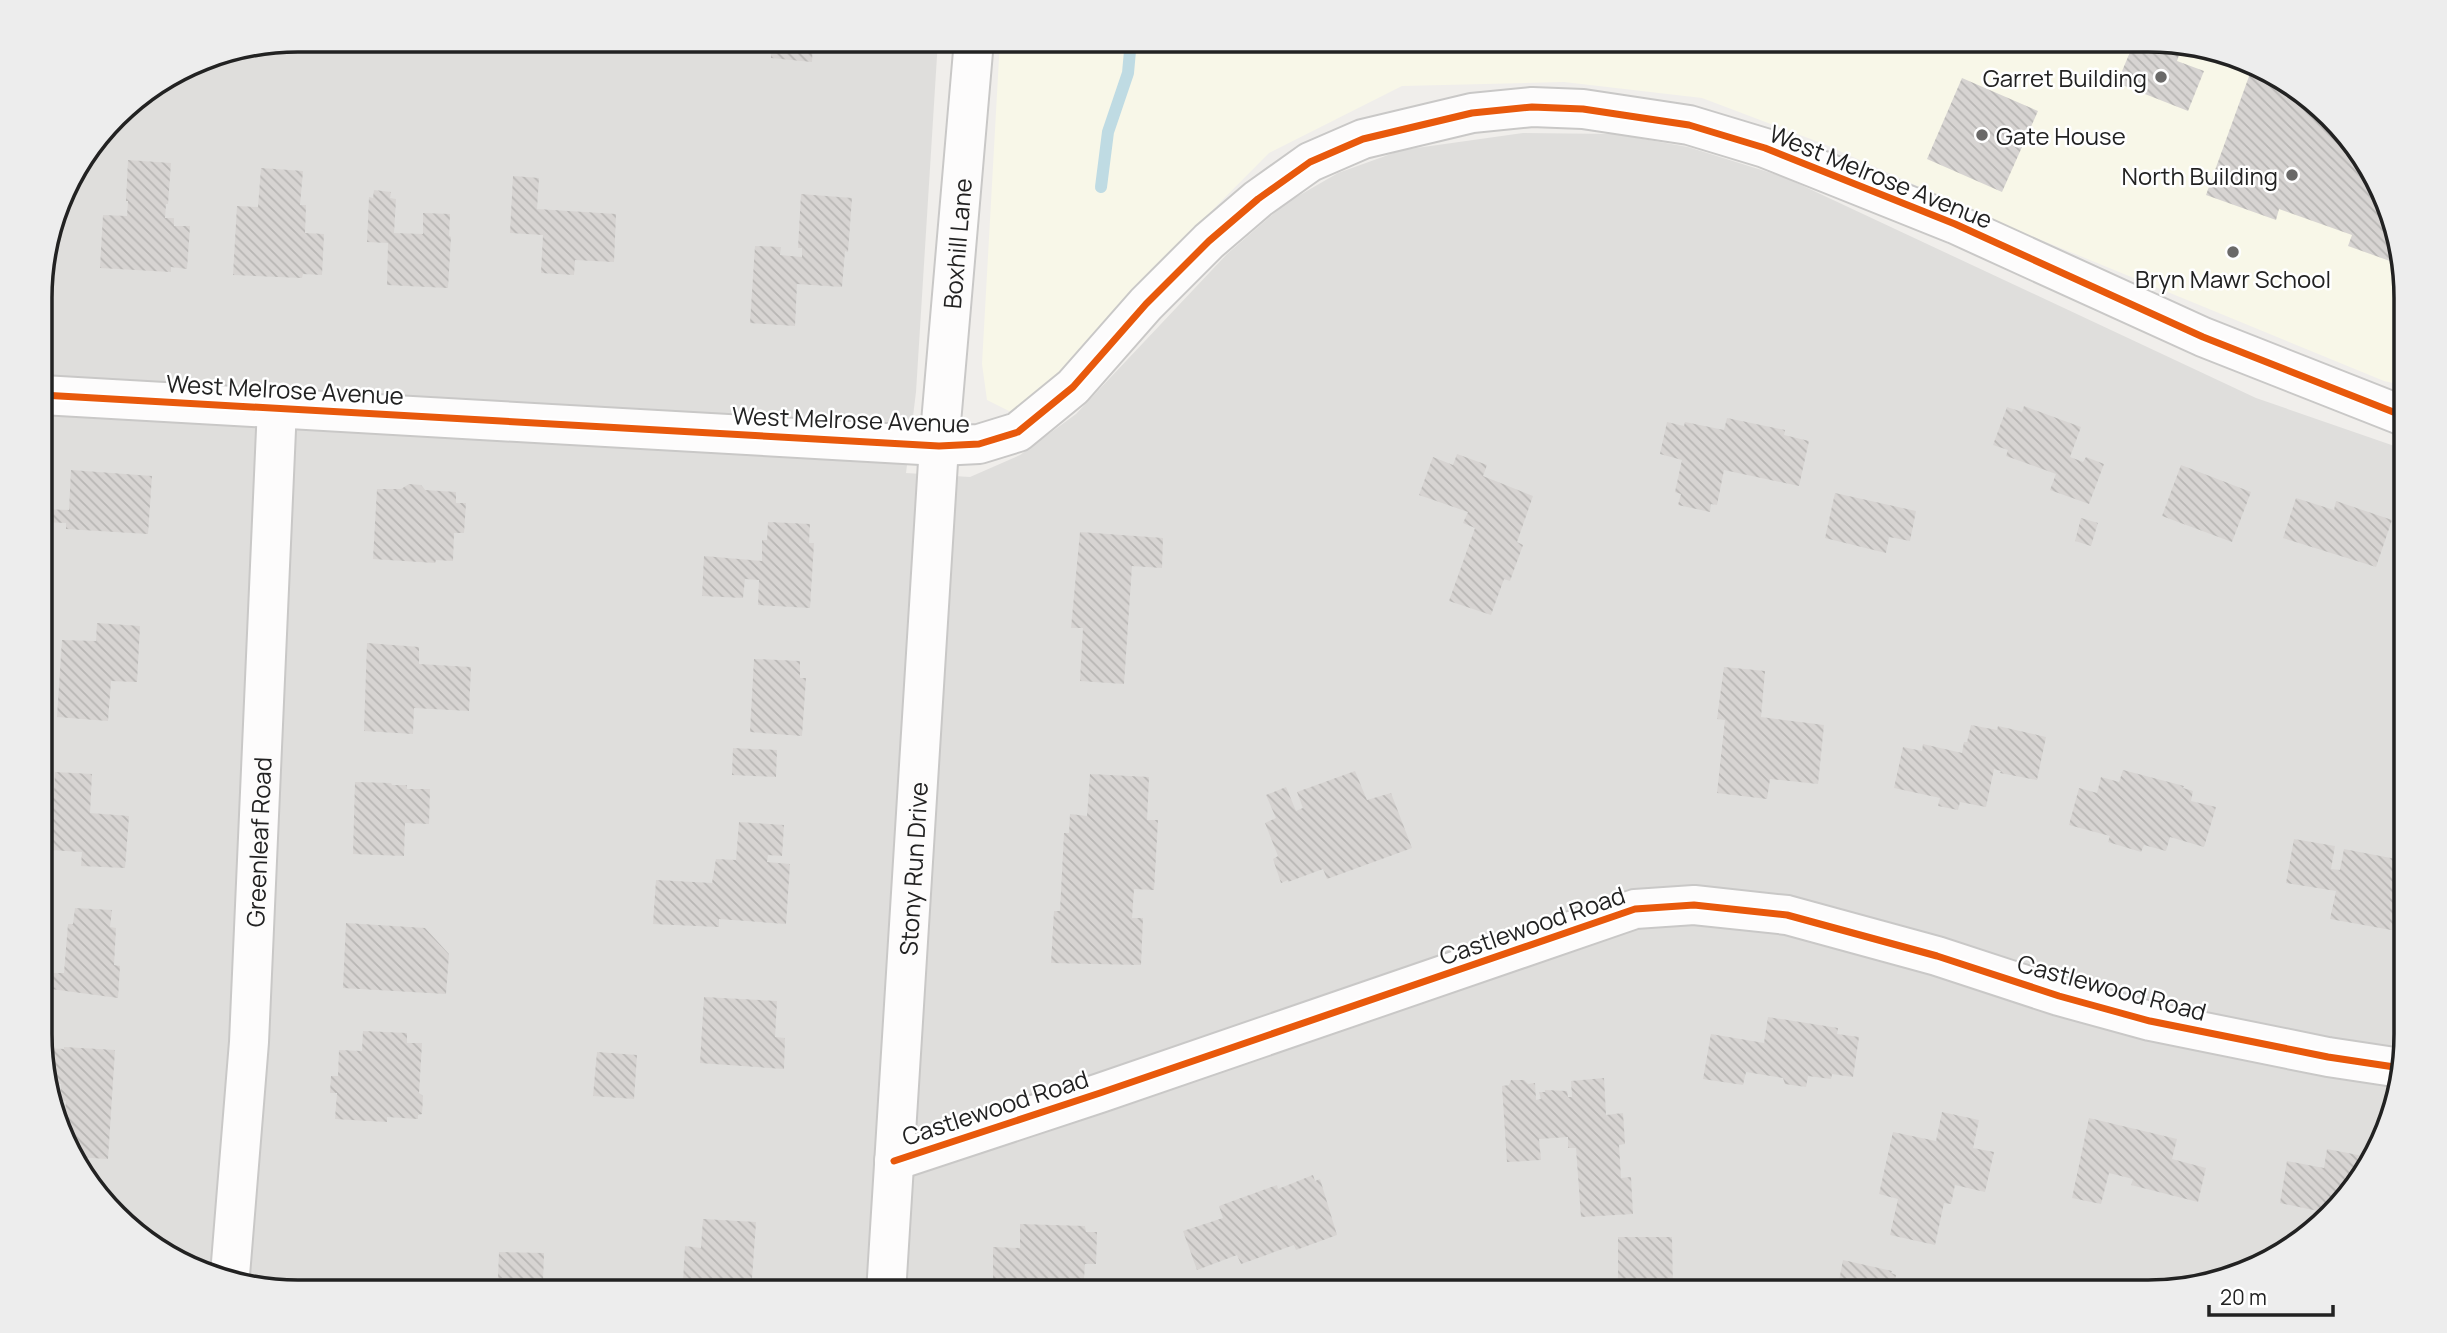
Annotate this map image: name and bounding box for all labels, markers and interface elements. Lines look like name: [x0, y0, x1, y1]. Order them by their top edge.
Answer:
place label: Garret Building: [1983, 61, 2147, 94]
marker: Garret Building: [2153, 69, 2169, 85]
street label: West Melrose Avenue: [1765, 116, 1997, 236]
place label: Gate House: [1996, 119, 2126, 152]
marker: Gate House: [1974, 127, 1990, 143]
place label: North Building: [2122, 159, 2278, 192]
marker: North Building: [2284, 167, 2300, 183]
street label: Boxhill Lane: [934, 177, 979, 310]
marker: Bryn Mawr School: [2225, 244, 2241, 260]
place label: Bryn Mawr School: [2135, 262, 2331, 295]
street label: West Melrose Avenue: [165, 366, 405, 412]
street label: West Melrose Avenue: [732, 398, 970, 440]
street label: Greenleaf Road: [238, 756, 278, 928]
street label: Stony Run Drive: [891, 781, 934, 957]
street label: Castlewood Road: [1435, 878, 1629, 972]
street label: Castlewood Road: [2014, 946, 2210, 1028]
street label: Castlewood Road: [898, 1061, 1092, 1153]
scale bar: [2209, 1274, 2333, 1318]
text: 20 m: [2220, 1283, 2267, 1311]

